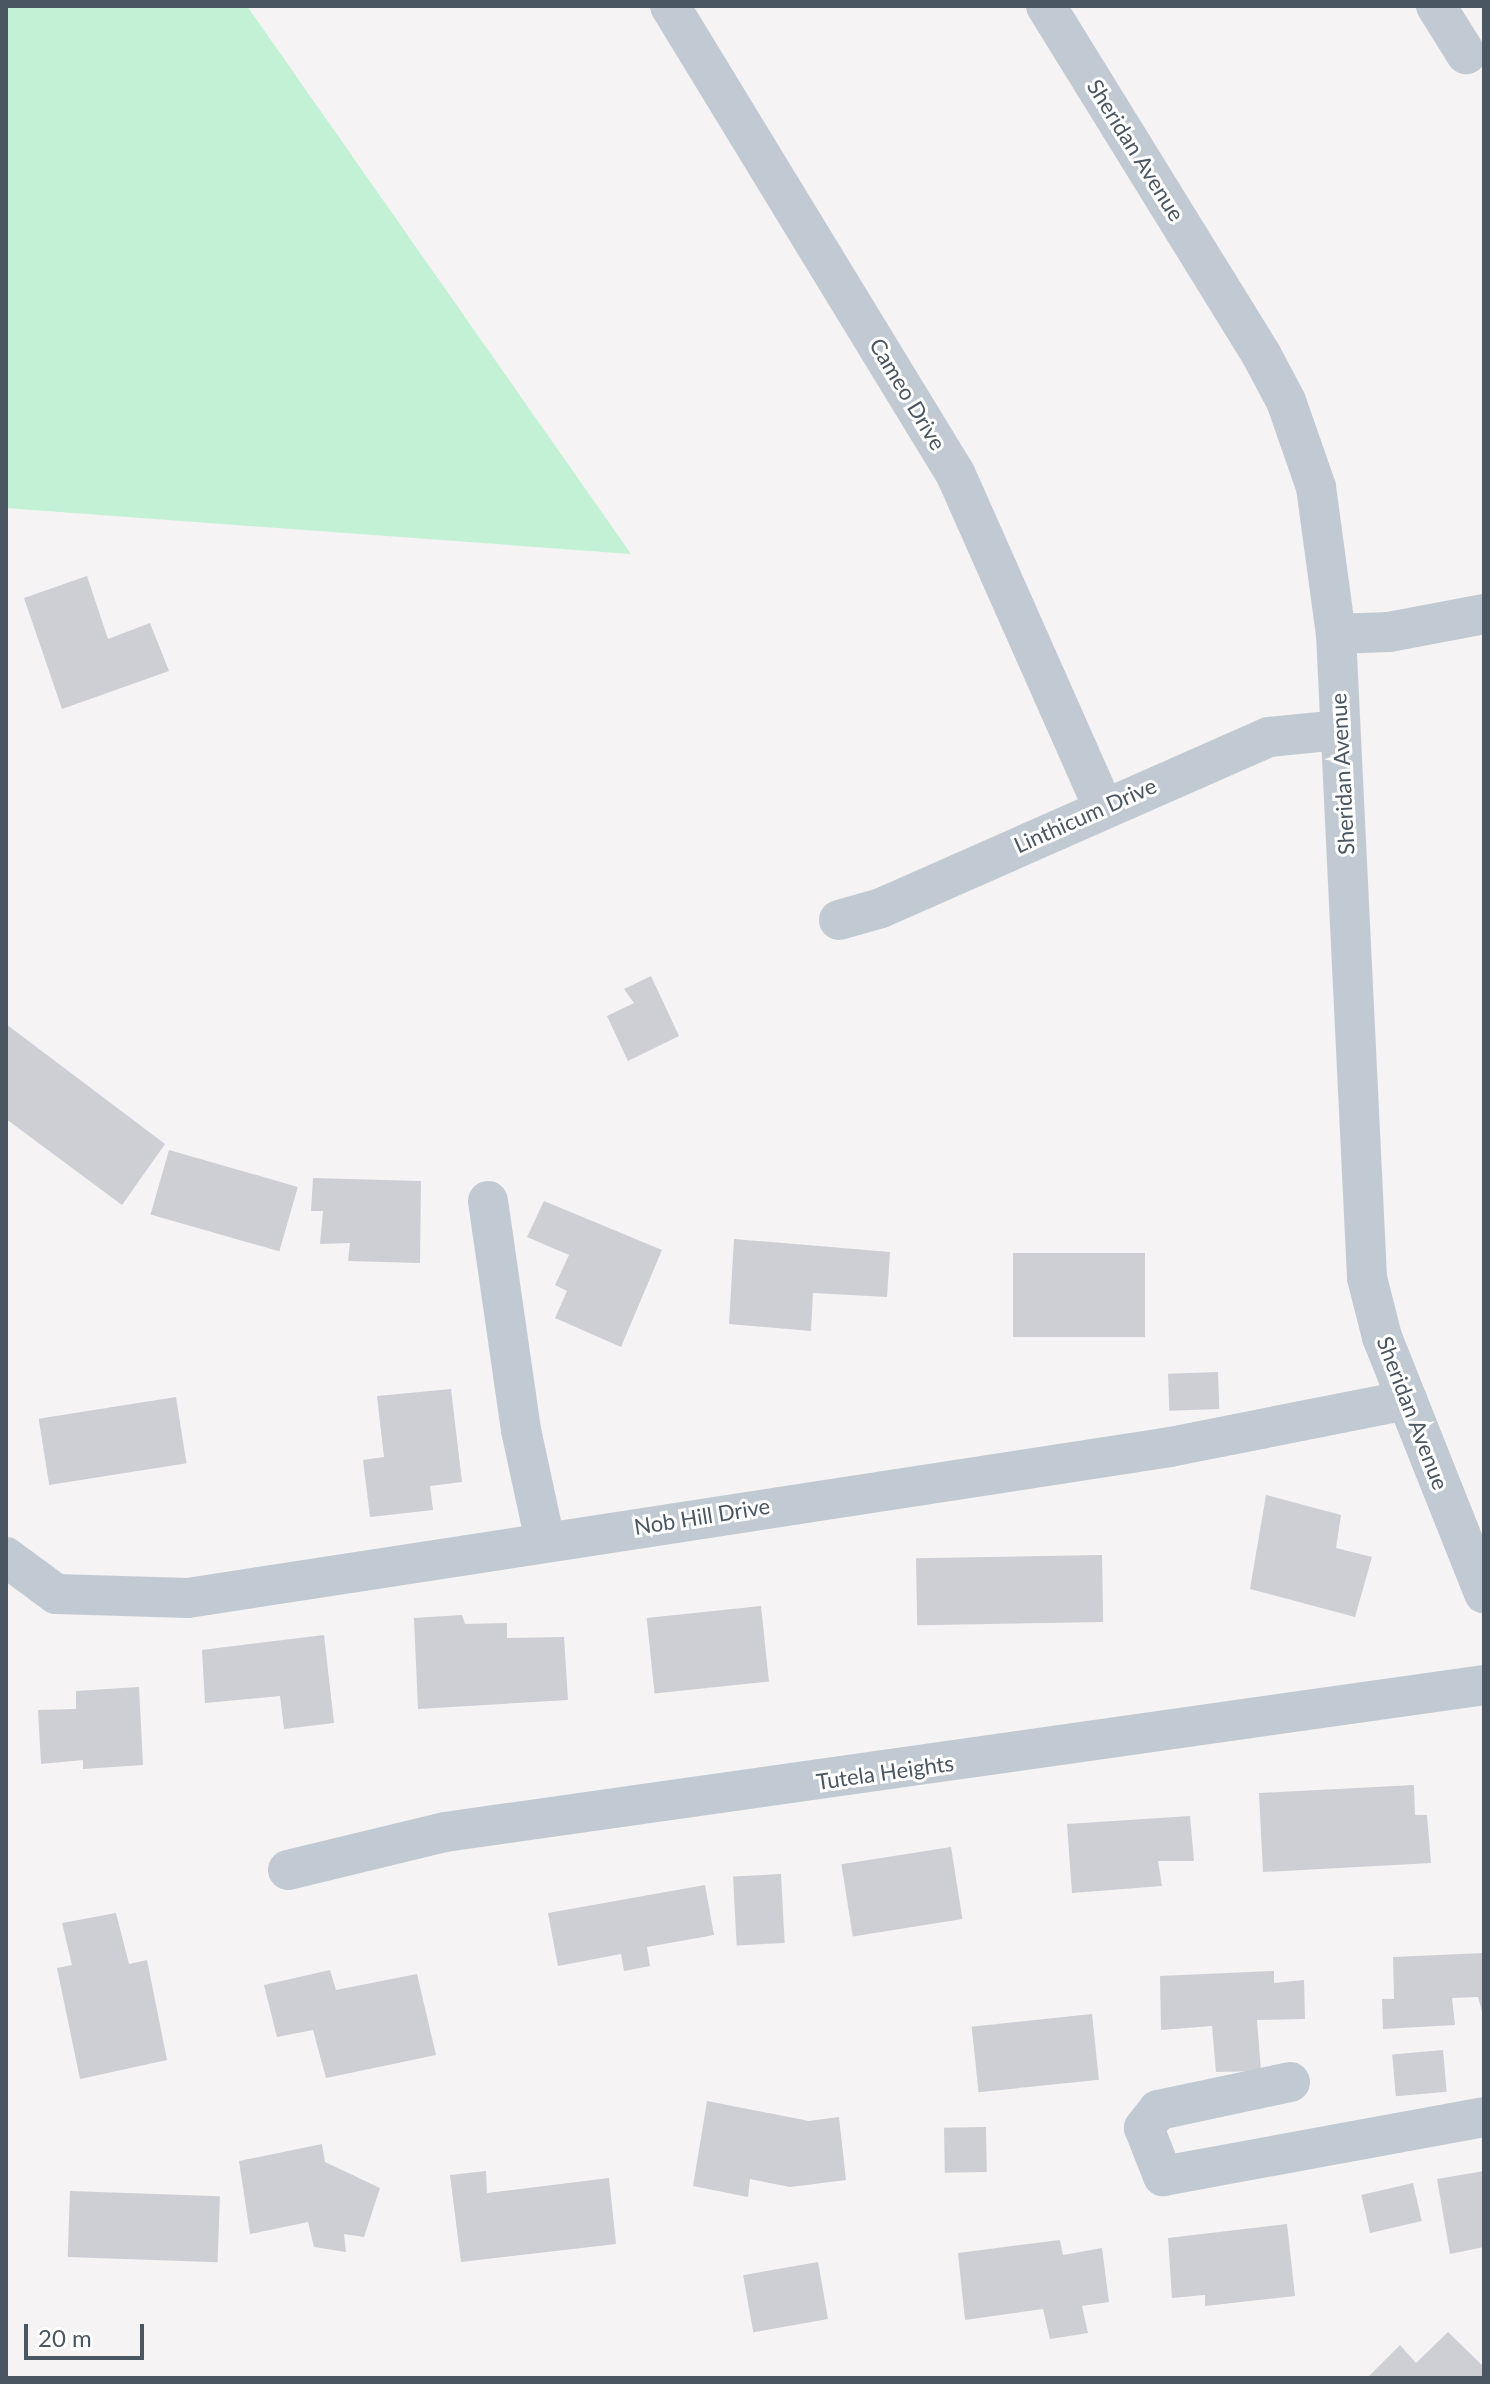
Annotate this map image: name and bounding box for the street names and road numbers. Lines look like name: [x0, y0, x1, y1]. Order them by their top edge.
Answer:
street label: Sheridan Avenue: [1082, 74, 1190, 226]
street label: Cameo Drive: [864, 333, 952, 455]
street label: Sheridan Avenue: [1325, 692, 1359, 856]
street label: Linthicum Drive: [1010, 772, 1160, 858]
street label: Sheridan Avenue: [1371, 1332, 1455, 1494]
street label: Nob Hill Drive: [632, 1492, 772, 1540]
street label: Tutela Heights: [815, 1749, 955, 1795]

